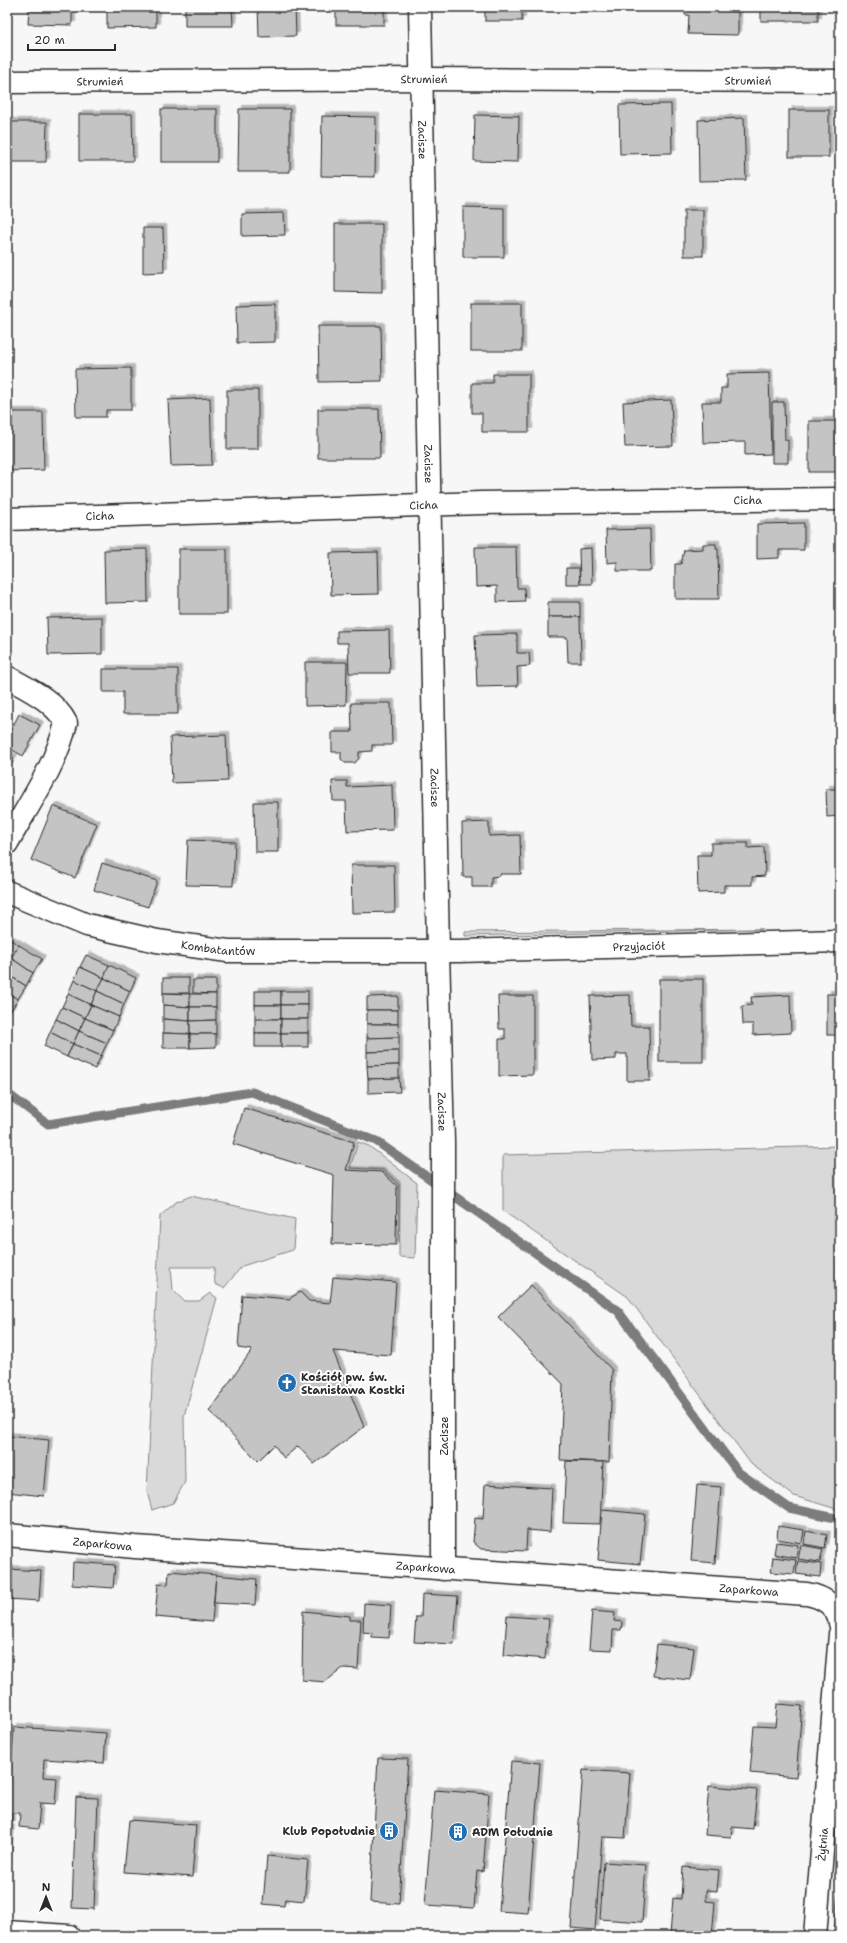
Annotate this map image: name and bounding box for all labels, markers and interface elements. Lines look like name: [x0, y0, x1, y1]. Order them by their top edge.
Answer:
scale bar: [28, 26, 115, 52]
text: 20 m: [34, 32, 65, 48]
street label: Strumień: [400, 71, 448, 87]
street label: Strumień: [724, 73, 772, 88]
street label: Strumień: [76, 74, 124, 89]
street label: Zacisze: [415, 120, 430, 160]
street label: Zacisze: [421, 444, 437, 484]
street label: Cicha: [733, 492, 762, 508]
street label: Cicha: [409, 497, 438, 513]
street label: Cicha: [85, 508, 115, 524]
street label: Zacisze: [427, 768, 443, 808]
street label: Kombatantów: [180, 937, 256, 959]
street label: Przyjaciół: [613, 938, 665, 954]
street label: Zacisze: [434, 1092, 450, 1132]
place label: Kościół pw. św. Stanisława Kostki: [301, 1370, 405, 1398]
church icon: Kościół pw. św. Stanisława Kostki: [276, 1372, 298, 1394]
street label: Zacisze: [437, 1416, 452, 1456]
street label: Zaparkowa: [72, 1534, 133, 1554]
street label: Zaparkowa: [396, 1558, 456, 1577]
street label: Zaparkowa: [719, 1580, 779, 1600]
building icon: Klub Popołudnie: [378, 1820, 400, 1842]
building icon: ADM Południe: [447, 1821, 469, 1843]
place label: Klub Popołudnie: [283, 1824, 375, 1839]
place label: ADM Południe: [472, 1825, 553, 1840]
street label: Żytnia: [814, 1827, 831, 1862]
north arrow: [26, 1877, 66, 1917]
text: N: [42, 1880, 51, 1895]

